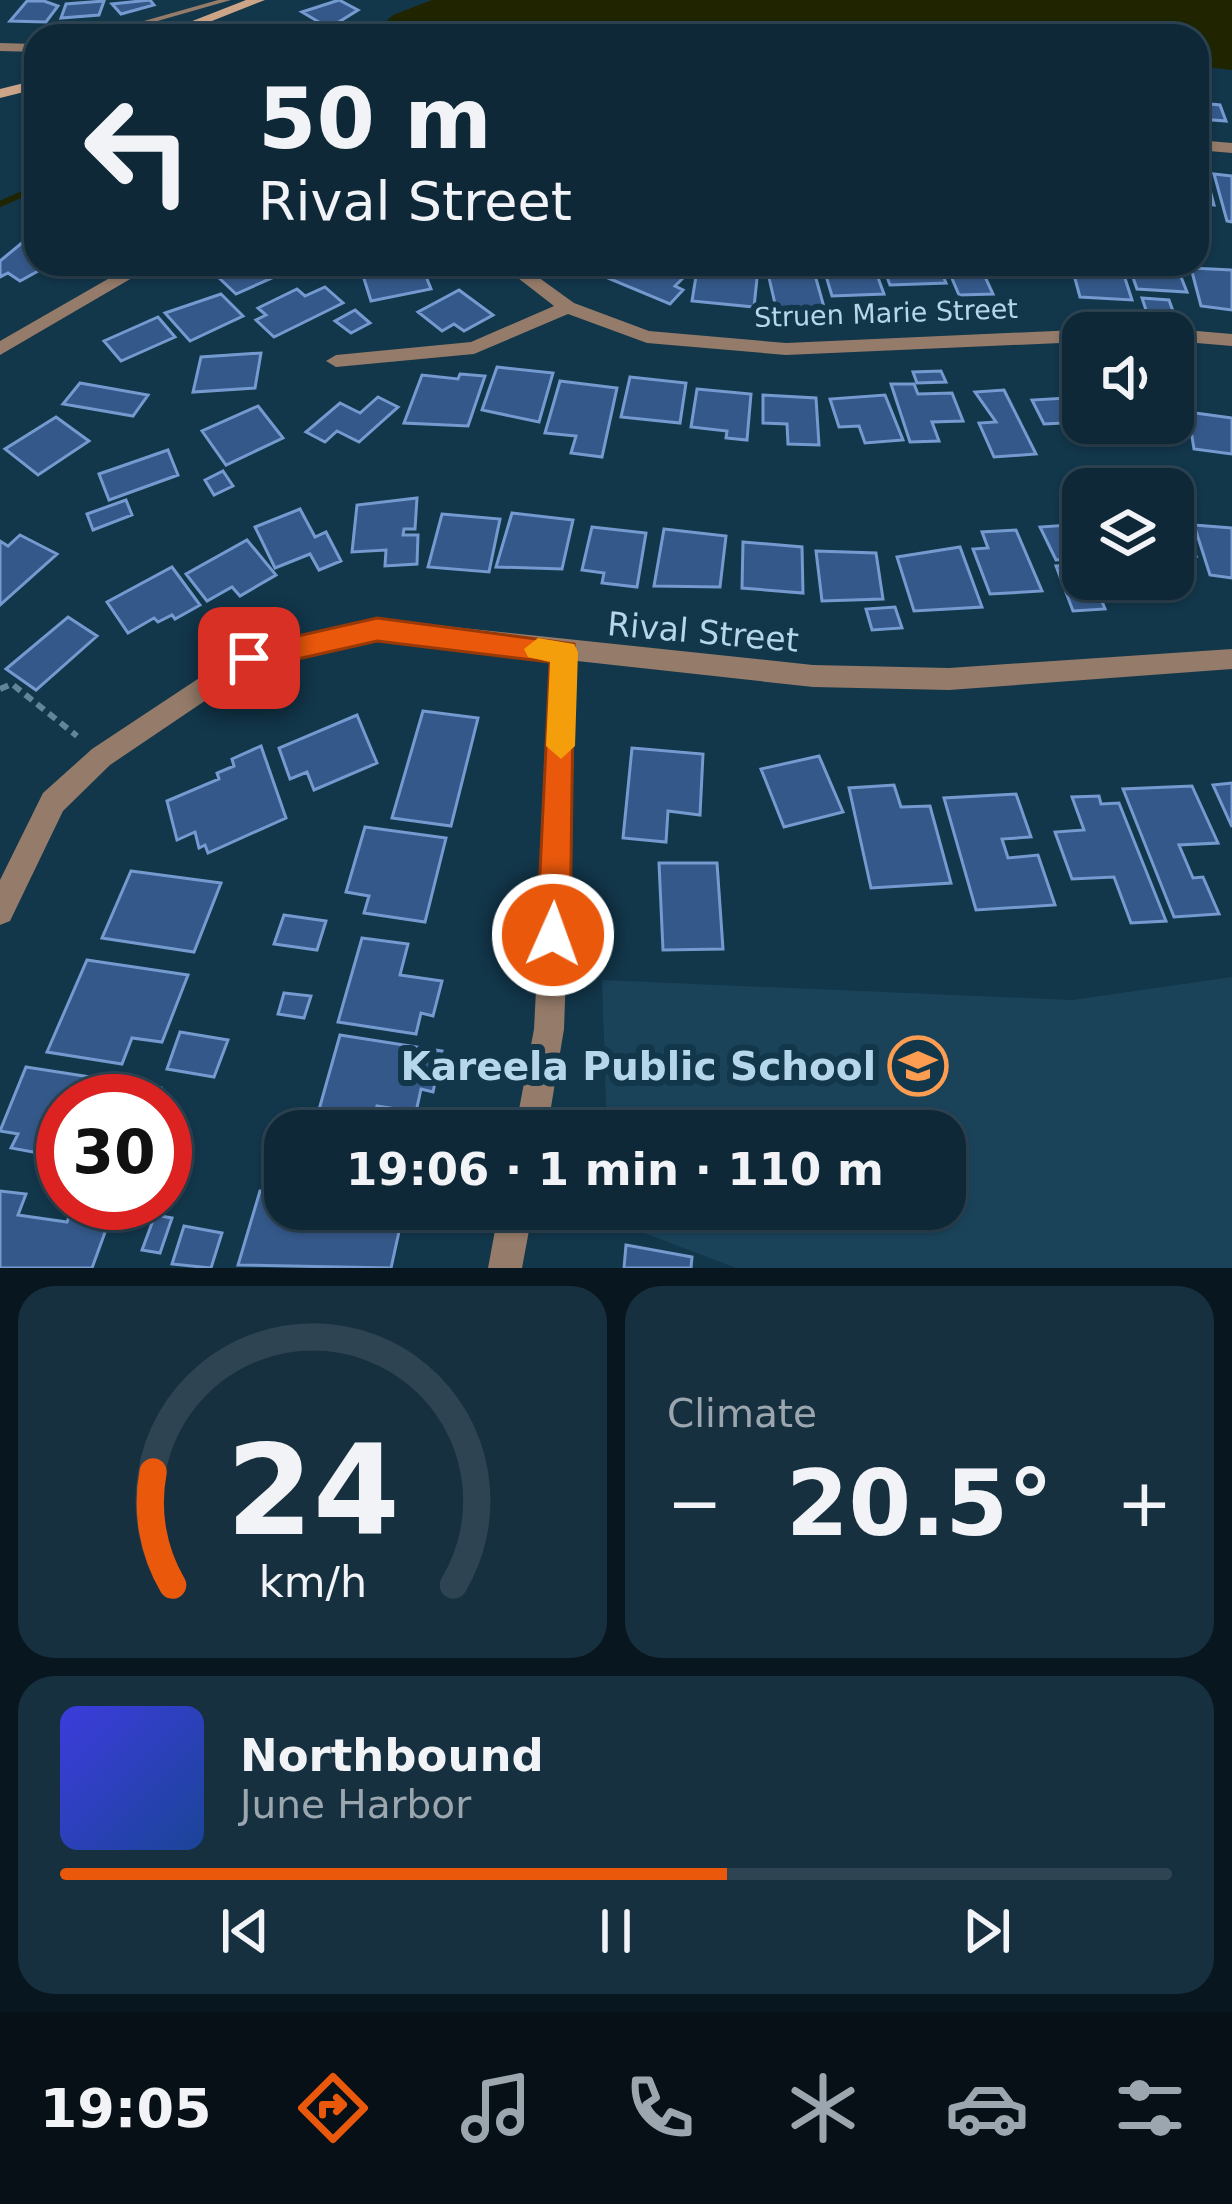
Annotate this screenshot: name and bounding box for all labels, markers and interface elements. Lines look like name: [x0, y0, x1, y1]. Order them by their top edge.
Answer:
text: 50 m: [258, 70, 492, 168]
icon: left: [60, 72, 216, 228]
text: Rival Street: [258, 170, 572, 233]
street label: Struen Marie Street: [754, 293, 1018, 333]
map controls: [1062, 312, 1194, 600]
button: sound: [1062, 312, 1194, 444]
button: layers: [1062, 468, 1194, 600]
street label: Rival Street: [606, 604, 800, 660]
pin: [198, 607, 300, 709]
icon: arrive: [216, 625, 282, 691]
position arrow: [490, 872, 616, 998]
school or university icon: Kareela Public School: [887, 1035, 949, 1097]
place label: Kareela Public School: [400, 1044, 876, 1089]
speed limit sign: 30: [36, 1074, 192, 1230]
text: 19:06 · 1 min · 110 m: [346, 1143, 884, 1196]
text: Climate: [667, 1391, 817, 1436]
text: 24: [226, 1418, 399, 1563]
text: 20.5°: [786, 1451, 1053, 1556]
text: −: [667, 1465, 722, 1542]
text: +: [1117, 1465, 1172, 1542]
text: km/h: [258, 1557, 367, 1607]
text: Northbound: [240, 1729, 544, 1782]
text: June Harbor: [240, 1782, 471, 1827]
icon: previous: [212, 1898, 278, 1964]
icon: pause: [583, 1898, 649, 1964]
icon: next: [954, 1898, 1020, 1964]
icon: directions: [291, 2066, 375, 2150]
icon: music: [454, 2066, 538, 2150]
icon: phone: [618, 2066, 702, 2150]
icon: climate: [781, 2066, 865, 2150]
icon: car: [945, 2066, 1029, 2150]
icon: filters: [1108, 2066, 1192, 2150]
text: 19:05: [40, 2077, 212, 2140]

